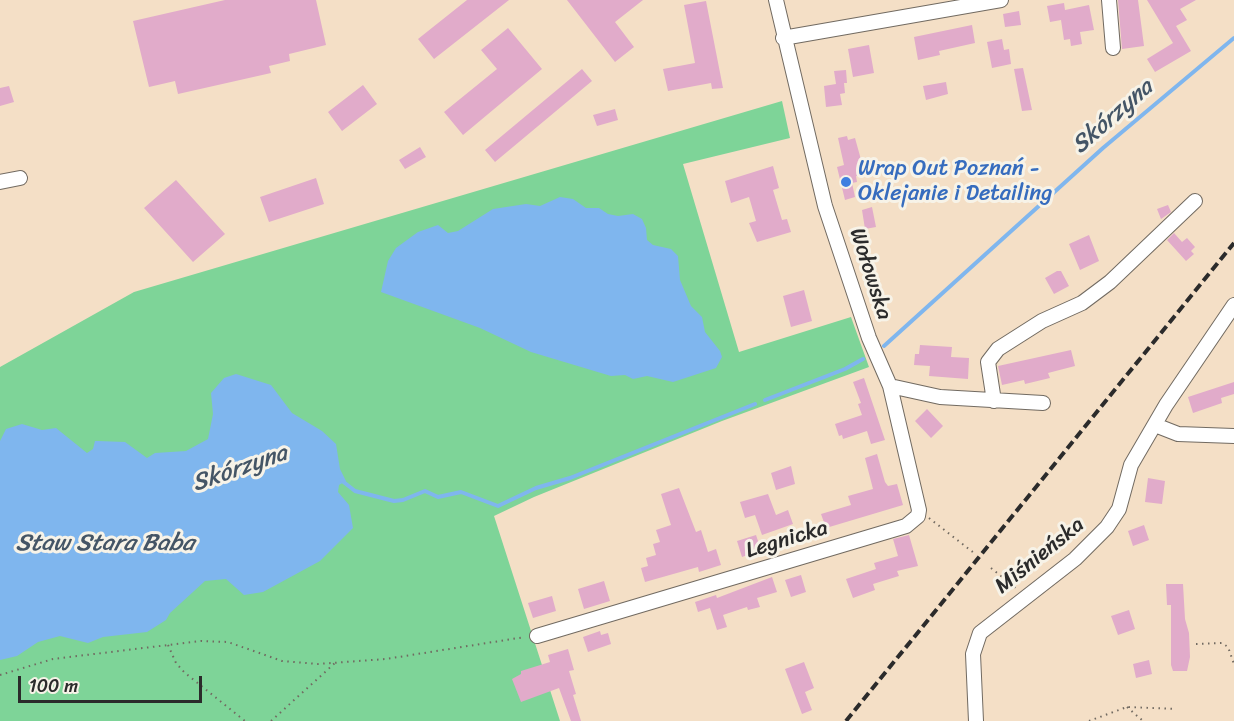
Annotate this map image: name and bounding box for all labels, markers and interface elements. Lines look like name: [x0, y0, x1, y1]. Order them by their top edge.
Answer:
water label: Skórzyna: [1066, 74, 1160, 160]
place label: Wrap Out Poznań - Oklejanie i Detailing: [858, 156, 1052, 208]
marker: Wrap Out Poznań - Oklejanie i Detailing: [839, 175, 853, 189]
street label: Wołowska: [843, 225, 897, 323]
water label: Skórzyna: [189, 439, 291, 499]
street label: Miśnieńska: [990, 512, 1090, 600]
street label: Legnicka: [743, 515, 831, 565]
water label: Staw Stara Baba: [16, 530, 194, 558]
scale bar: [21, 664, 206, 702]
text: 100 m: [29, 670, 78, 702]

